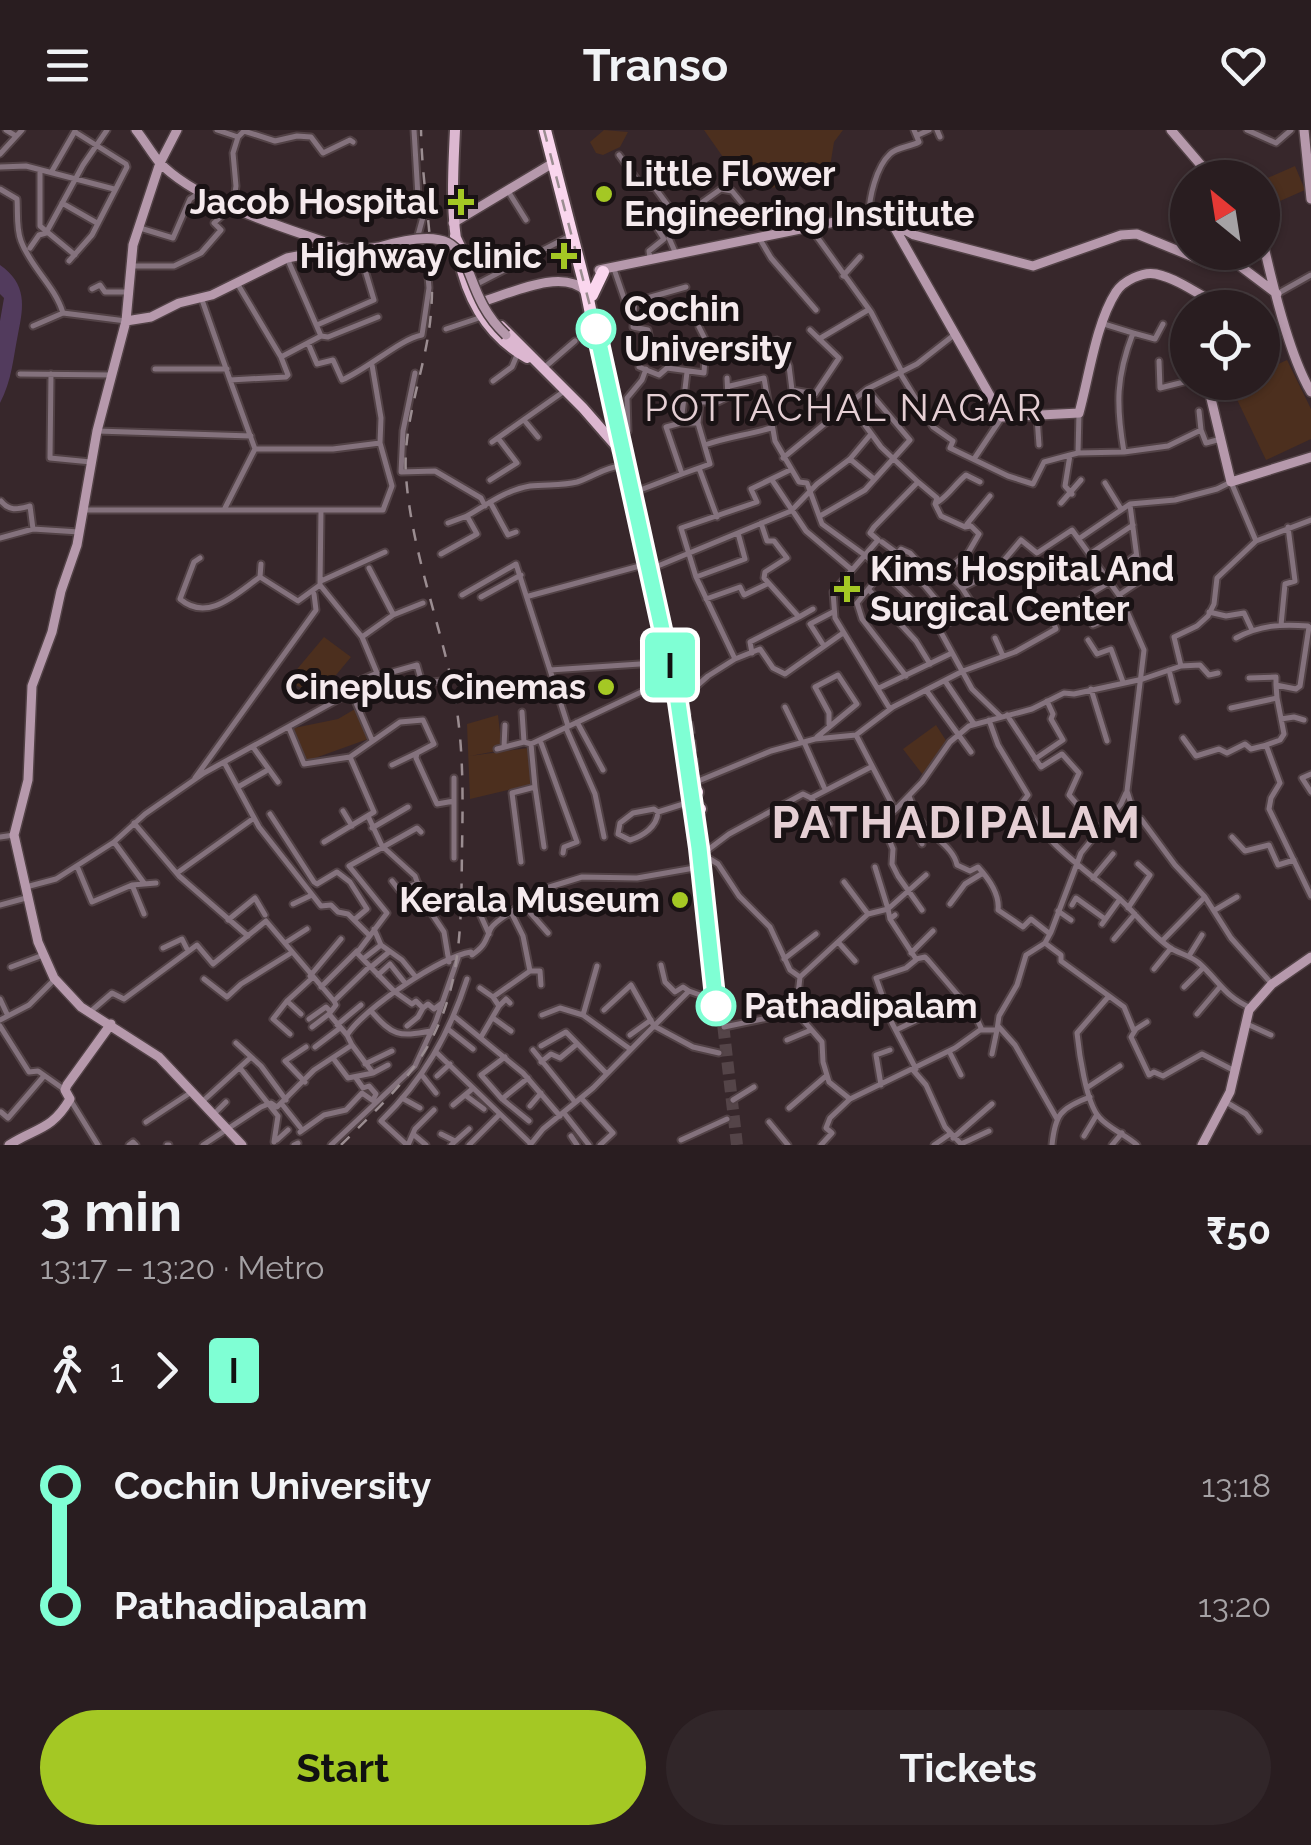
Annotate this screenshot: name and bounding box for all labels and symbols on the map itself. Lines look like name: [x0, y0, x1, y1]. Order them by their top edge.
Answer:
place label: Little Flower Engineering Institute: [624, 153, 974, 234]
north arrow: [1170, 160, 1280, 270]
place label: Jacob Hospital: [190, 181, 439, 222]
marker: Little Flower Engineering Institute: [593, 183, 615, 205]
marker: Jacob Hospital: [448, 189, 474, 215]
place label: Highway clinic: [299, 235, 542, 276]
marker: Highway clinic: [551, 243, 577, 269]
place label: Cochin University: [624, 288, 792, 369]
marker: Cochin University: [577, 310, 615, 348]
district label: POTTACHAL NAGAR: [644, 385, 1044, 430]
place label: Kims Hospital And Surgical Center: [870, 548, 1174, 629]
marker: Kims Hospital And Surgical Center: [834, 576, 860, 602]
line badge: I: [638, 632, 702, 698]
place label: Cineplus Cinemas: [285, 666, 586, 707]
marker: Cineplus Cinemas: [595, 676, 617, 698]
district label: PATHADIPALAM: [771, 796, 1143, 849]
place label: Kerala Museum: [399, 879, 660, 920]
marker: Kerala Museum: [669, 889, 691, 911]
place label: Pathadipalam: [744, 985, 978, 1026]
marker: Pathadipalam: [697, 987, 735, 1025]

